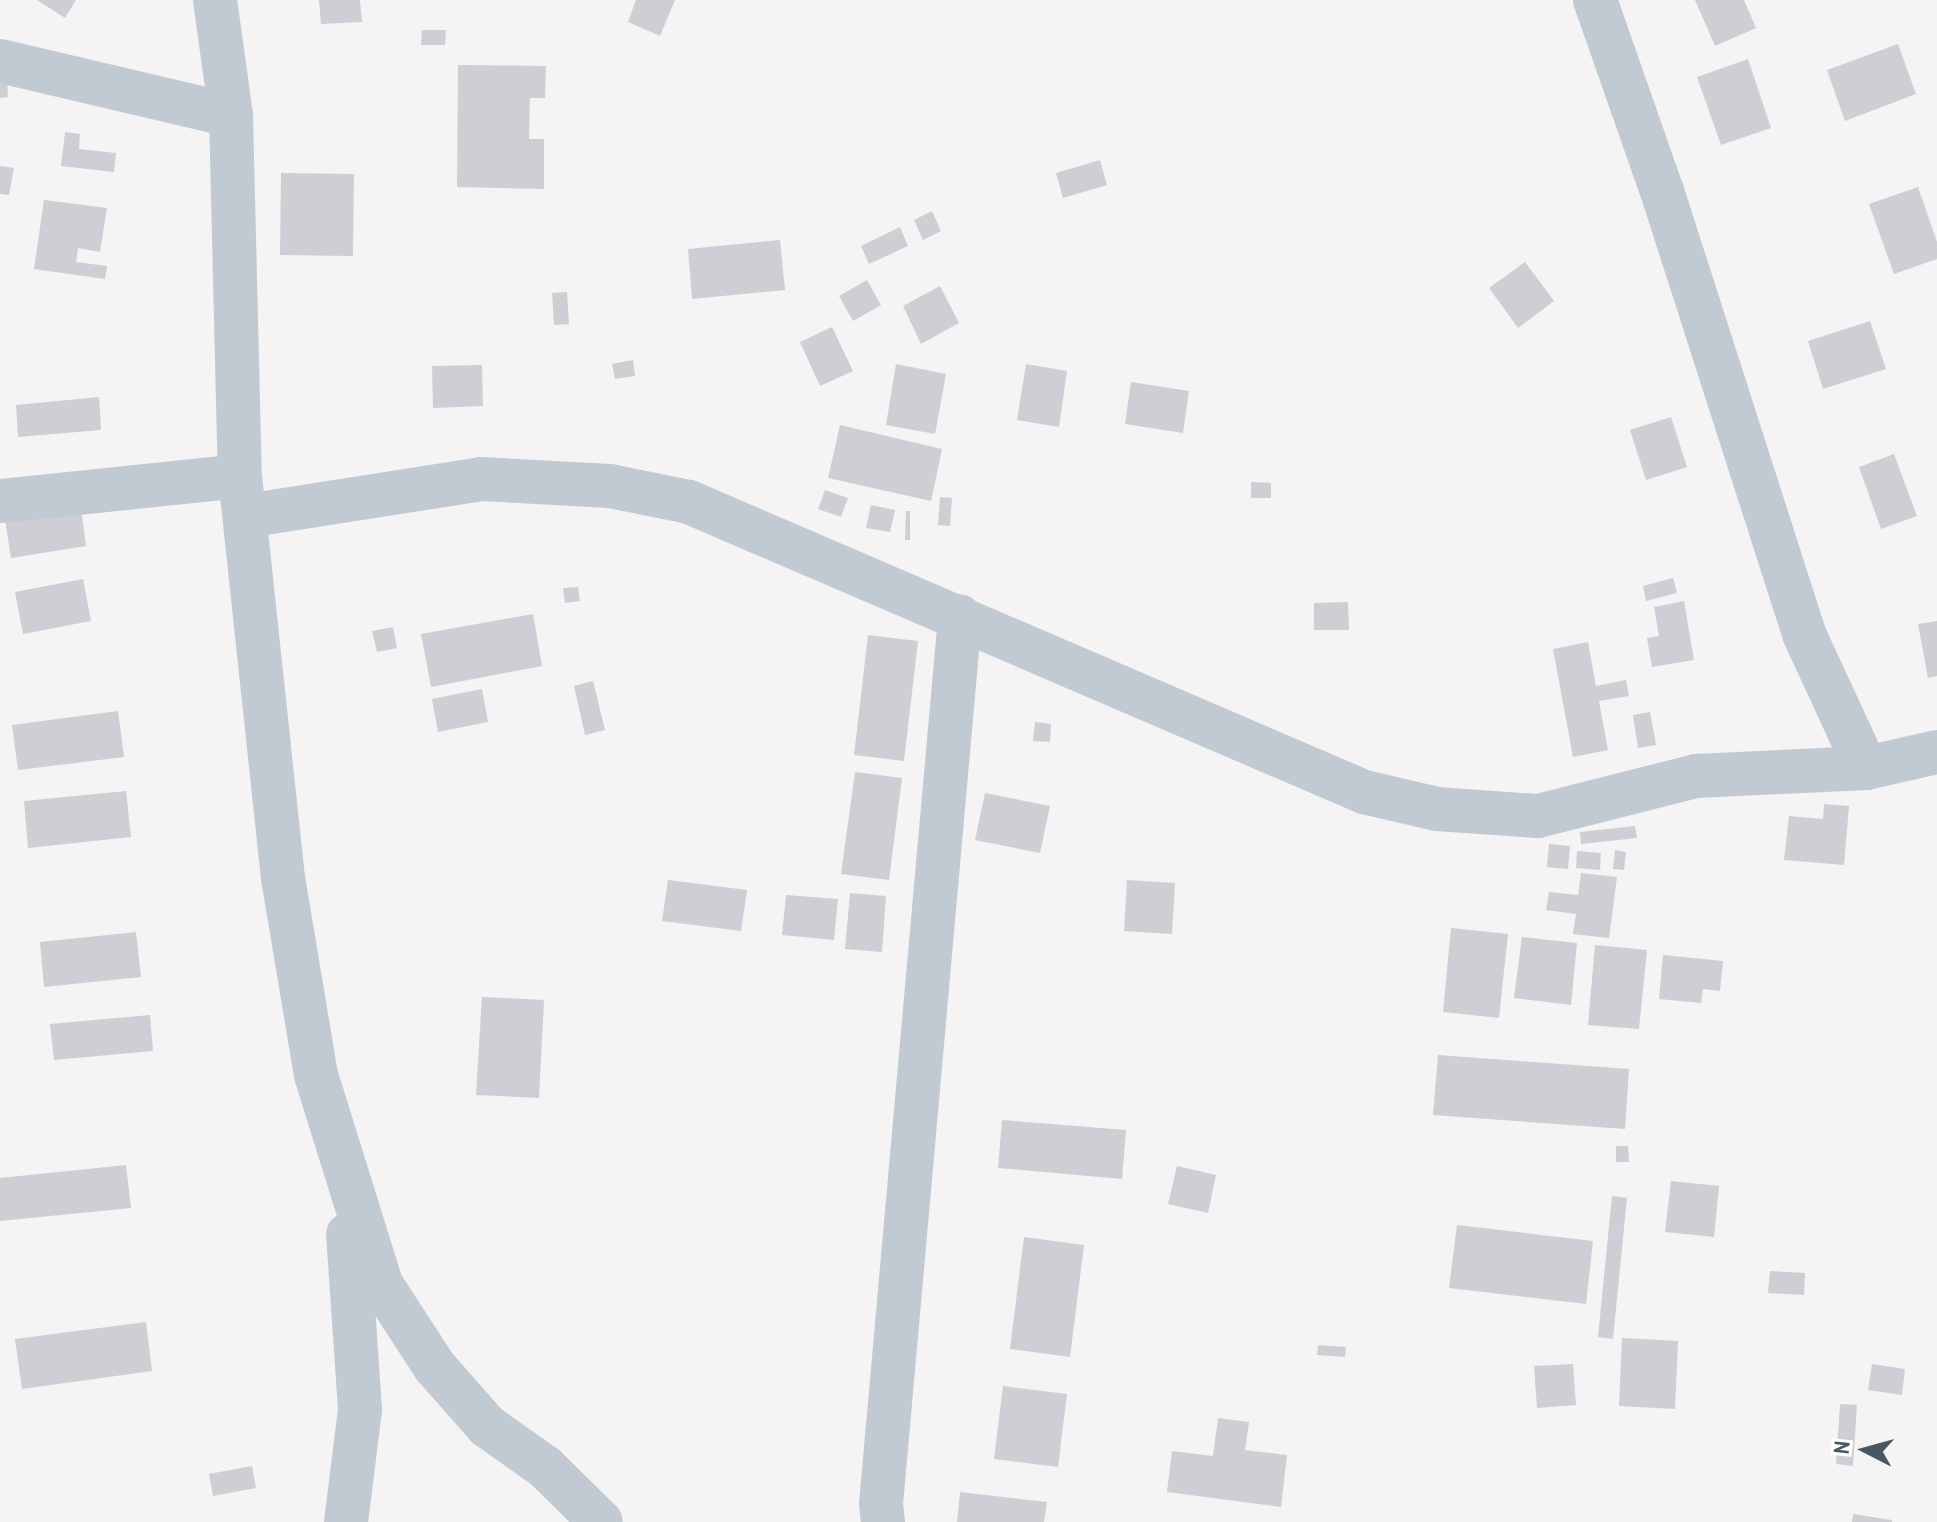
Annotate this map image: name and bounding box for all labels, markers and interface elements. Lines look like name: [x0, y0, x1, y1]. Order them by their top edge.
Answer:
north arrow: [1825, 1410, 1905, 1490]
text: N: [1826, 1439, 1857, 1456]

